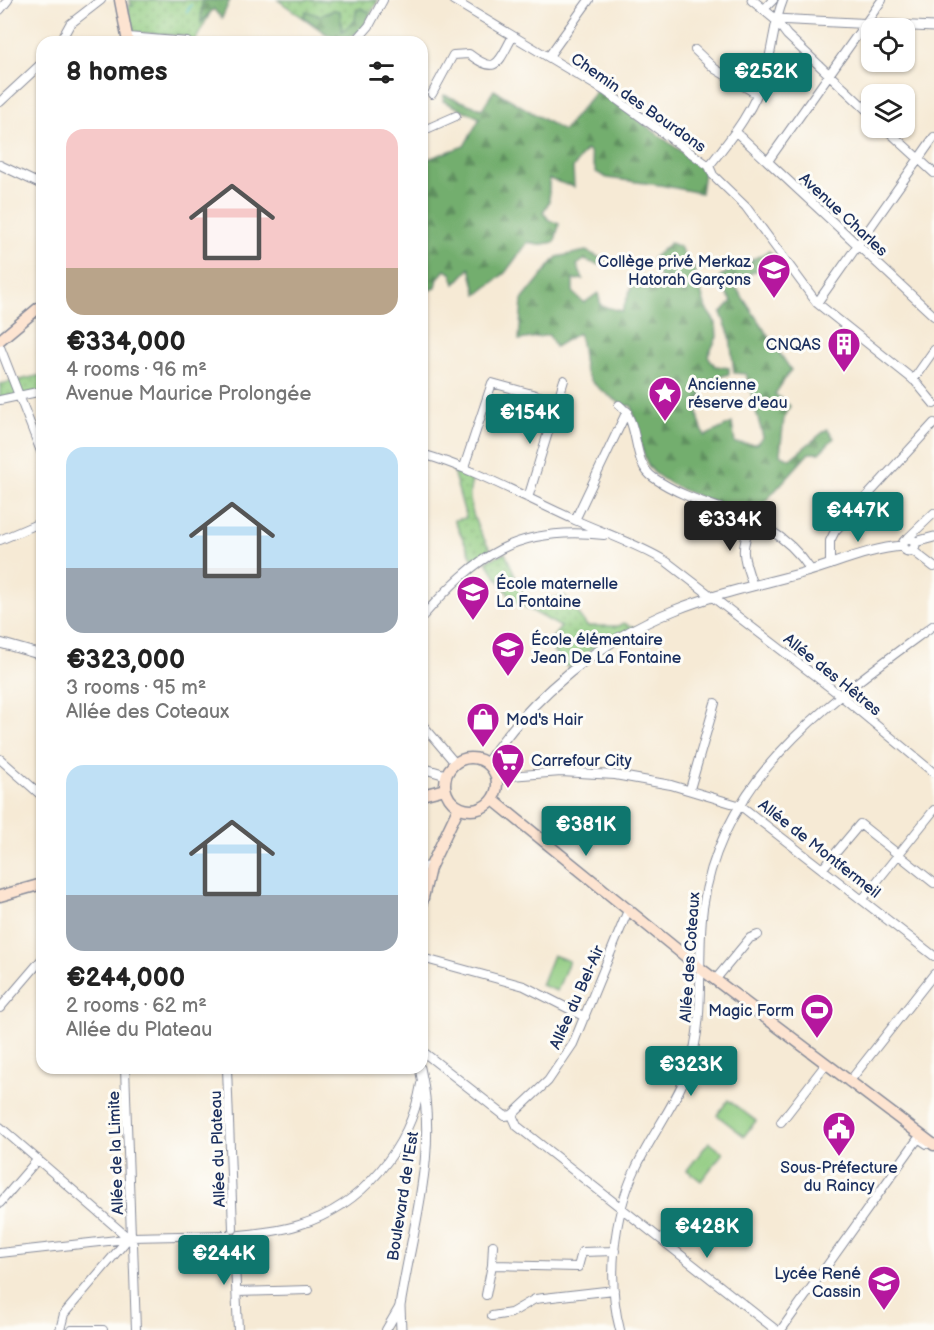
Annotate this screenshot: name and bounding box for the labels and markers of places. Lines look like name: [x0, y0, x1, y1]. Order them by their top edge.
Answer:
pin: €252K: [724, 53, 808, 104]
school or university icon: Collège privé Merkaz Hatorah Garçons: [756, 252, 792, 299]
place label: Collège privé Merkaz Hatorah Garçons: [598, 253, 751, 290]
building icon: CNQAS: [826, 326, 862, 373]
place label: CNQAS: [766, 336, 821, 355]
place icon: Ancienne réserve d'eau: [647, 375, 683, 422]
place label: Ancienne réserve d'eau: [688, 376, 788, 413]
pin: €154K: [488, 394, 572, 445]
pin: €447K: [816, 492, 900, 543]
pin: €334K: [688, 501, 772, 552]
place label: École maternelle La Fontaine: [496, 573, 619, 612]
school or university icon: École maternelle La Fontaine: [455, 574, 491, 621]
place label: École élémentaire Jean De La Fontaine: [531, 629, 682, 668]
school or university icon: École élémentaire Jean De La Fontaine: [490, 630, 526, 677]
shop icon: Mod's Hair: [465, 701, 501, 748]
place label: Mod's Hair: [506, 711, 583, 730]
supermarket icon: Carrefour City: [490, 742, 526, 789]
place label: Carrefour City: [531, 752, 632, 771]
pin: €381K: [544, 806, 628, 857]
sports icon: Magic Form: [799, 992, 835, 1039]
place label: Magic Form: [708, 1002, 794, 1021]
pin: €323K: [649, 1046, 733, 1097]
public building icon: Sous-Préfecture du Raincy: [821, 1110, 857, 1157]
place label: Sous-Préfecture du Raincy: [780, 1159, 898, 1196]
pin: €428K: [665, 1208, 749, 1259]
pin: €244K: [182, 1235, 266, 1286]
school or university icon: Lycée René Cassin: [866, 1264, 902, 1311]
place label: Lycée René Cassin: [774, 1265, 861, 1302]

